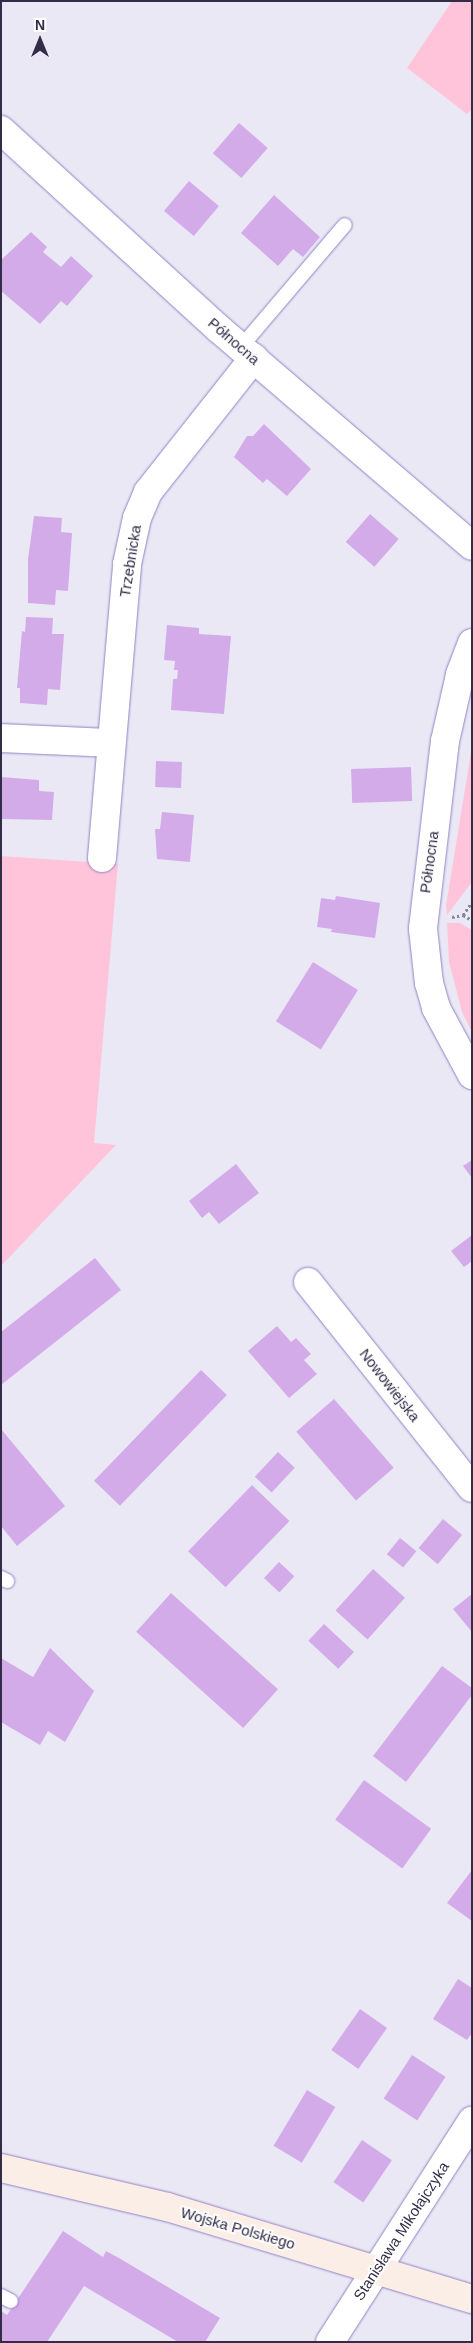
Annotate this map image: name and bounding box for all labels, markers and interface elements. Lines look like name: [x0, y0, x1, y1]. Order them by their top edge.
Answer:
north arrow: [15, 15, 65, 65]
text: N: [35, 17, 45, 33]
street label: Północna: [204, 314, 264, 368]
street label: Trzebnicka: [115, 524, 145, 598]
street label: Północna: [416, 830, 442, 894]
street label: Nowowiejska: [356, 1345, 424, 1425]
street label: Stanisława Mikołajczyka: [349, 2158, 453, 2304]
street label: Wojska Polskiego: [179, 2203, 297, 2253]

